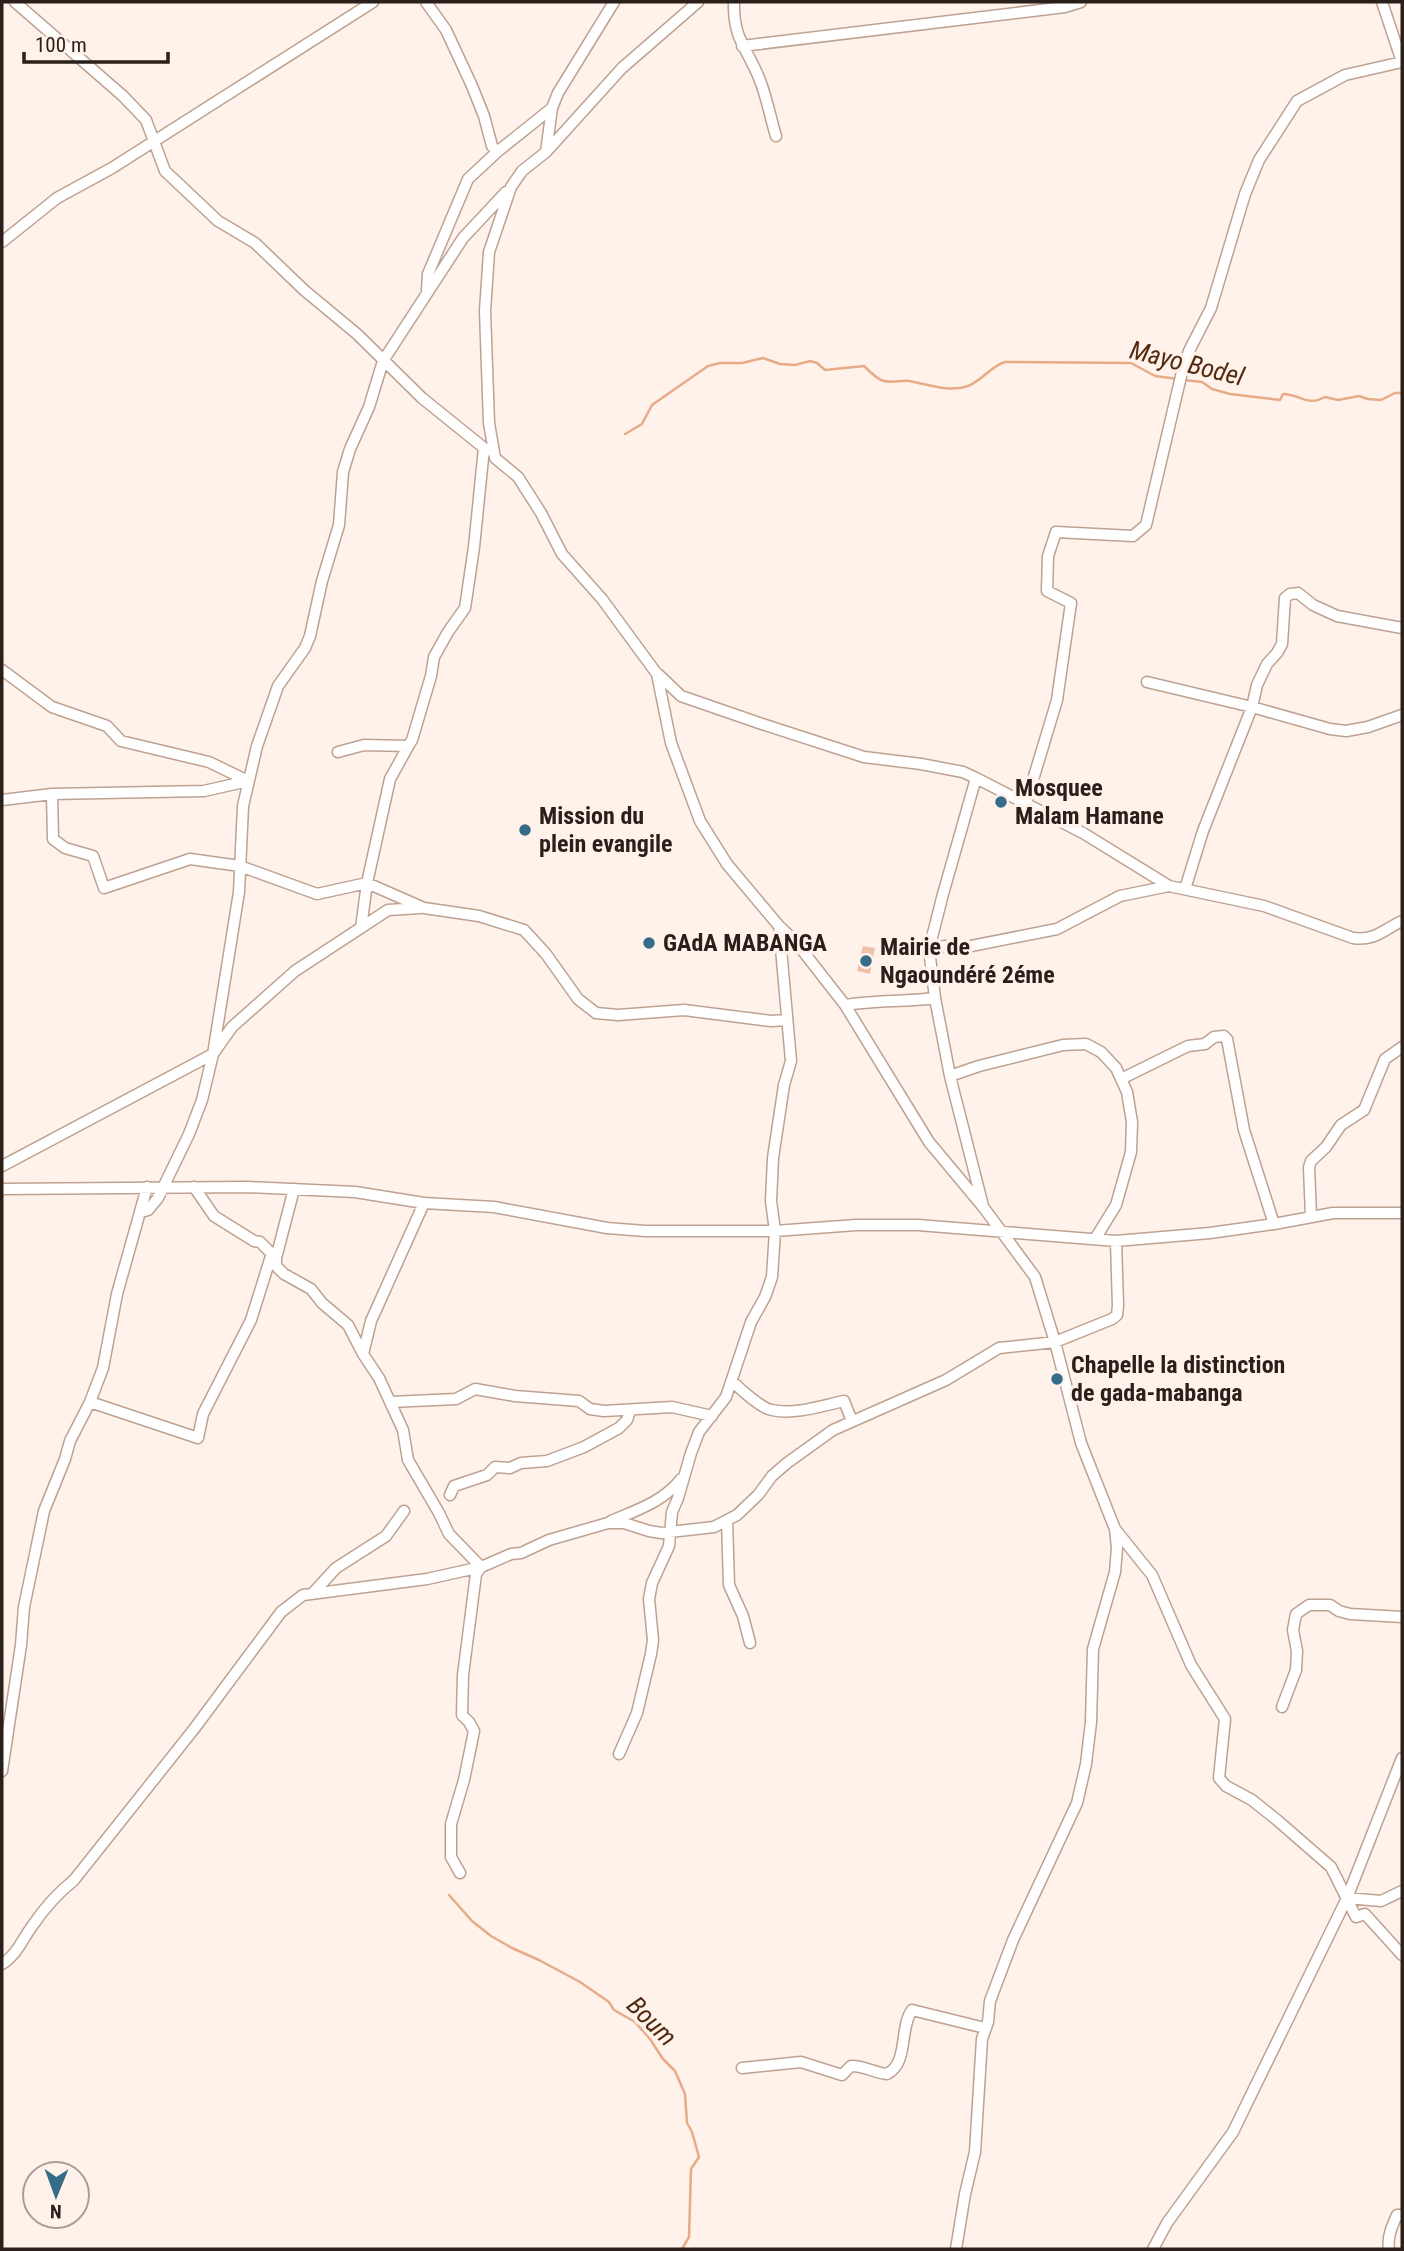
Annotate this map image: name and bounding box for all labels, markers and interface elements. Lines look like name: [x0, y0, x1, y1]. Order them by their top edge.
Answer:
scale bar: [24, 21, 168, 65]
text: 100 m: [35, 33, 87, 57]
water label: Mayo Bodel: [1127, 334, 1248, 392]
place label: Mosquee Malam Hamane: [1015, 774, 1164, 830]
marker: Mosquee Malam Hamane: [993, 794, 1009, 810]
place label: Mission du plein evangile: [539, 802, 673, 858]
marker: Mission du plein evangile: [517, 822, 533, 838]
place label: GAdA MABANGA: [663, 929, 827, 957]
place label: Mairie de Ngaoundéré 2éme: [880, 933, 1055, 989]
marker: GAdA MABANGA: [641, 935, 657, 951]
marker: Mairie de Ngaoundéré 2éme: [858, 953, 874, 969]
place label: Chapelle la distinction de gada-mabanga: [1071, 1351, 1285, 1407]
marker: Chapelle la distinction de gada-mabanga: [1049, 1371, 1065, 1387]
water label: Boum: [621, 1990, 683, 2052]
north arrow: [21, 2160, 91, 2230]
text: N: [50, 2200, 62, 2223]

